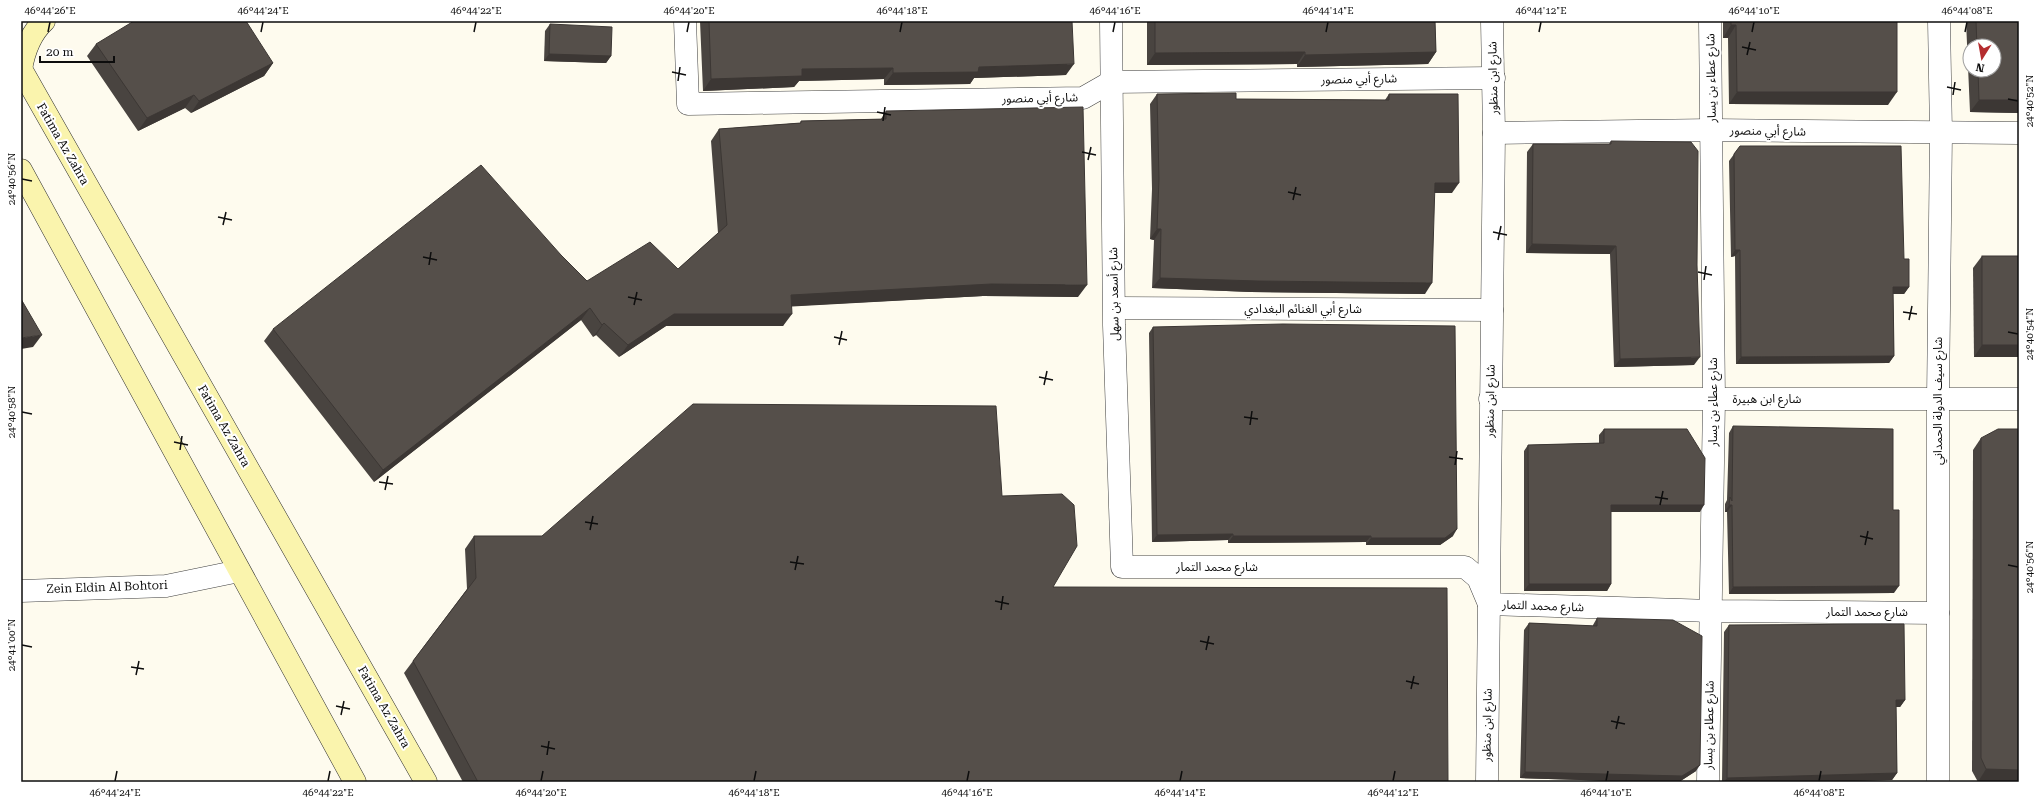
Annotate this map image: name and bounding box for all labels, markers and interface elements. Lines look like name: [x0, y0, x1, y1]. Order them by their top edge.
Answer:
text: 46°44'26"E: [24, 5, 76, 16]
text: 46°44'24"E: [237, 5, 289, 16]
text: 46°44'22"E: [450, 5, 502, 16]
text: 46°44'20"E: [663, 5, 715, 16]
text: 46°44'18"E: [876, 5, 928, 16]
text: 46°44'16"E: [1089, 5, 1141, 16]
text: 46°44'14"E: [1302, 5, 1354, 16]
text: 46°44'12"E: [1515, 5, 1567, 16]
text: 46°44'10"E: [1728, 5, 1780, 16]
text: 46°44'08"E: [1941, 5, 1993, 16]
street label: شارع عطاء بن يسار: [1703, 33, 1721, 124]
scale bar: [40, 38, 114, 64]
north arrow: [1962, 38, 2002, 78]
street label: شارع ابن منظور: [1485, 41, 1503, 116]
text: 20 m: [46, 45, 73, 59]
text: N: [1974, 60, 1986, 75]
street label: شارع أبي منصور: [1320, 71, 1397, 89]
text: 24°40'52"N: [2024, 75, 2035, 127]
street label: شارع أبي منصور: [1001, 90, 1078, 108]
street label: Fatima Az Zahra: [34, 101, 92, 188]
street label: شارع أبي منصور: [1729, 123, 1806, 141]
text: 24°40'56"N: [6, 153, 17, 205]
street label: شارع أسعد بن سهل: [1106, 247, 1124, 341]
street label: شارع أبي الغنائم البغدادي: [1244, 301, 1362, 319]
text: 24°40'54"N: [2024, 308, 2035, 360]
street label: شارع سيف الدولة الحمداني: [1931, 337, 1948, 465]
street label: شارع عطاء بن يسار: [1706, 357, 1722, 448]
street label: شارع ابن منظور: [1482, 364, 1500, 439]
street label: Fatima Az Zahra: [195, 383, 253, 470]
text: 24°40'58"N: [6, 386, 17, 438]
street label: شارع ابن هبيرة: [1733, 392, 1801, 408]
text: 24°40'56"N: [2024, 541, 2035, 593]
street label: شارع محمد التمار: [1175, 560, 1258, 576]
street label: Zein Eldin Al Bohtori: [46, 578, 168, 596]
street label: شارع محمد التمار: [1501, 598, 1584, 616]
street label: شارع محمد التمار: [1825, 605, 1908, 621]
text: 24°41'00"N: [6, 619, 17, 671]
street label: Fatima Az Zahra: [355, 664, 413, 751]
street label: شارع عطاء بن يسار: [1701, 680, 1719, 771]
street label: شارع ابن منظور: [1479, 688, 1497, 763]
text: 46°44'24"E: [89, 787, 141, 798]
text: 46°44'22"E: [302, 787, 354, 798]
text: 46°44'20"E: [515, 787, 567, 798]
text: 46°44'18"E: [728, 787, 780, 798]
text: 46°44'16"E: [941, 787, 993, 798]
text: 46°44'14"E: [1154, 787, 1206, 798]
text: 46°44'12"E: [1367, 787, 1419, 798]
text: 46°44'10"E: [1580, 787, 1632, 798]
text: 46°44'08"E: [1793, 787, 1845, 798]

